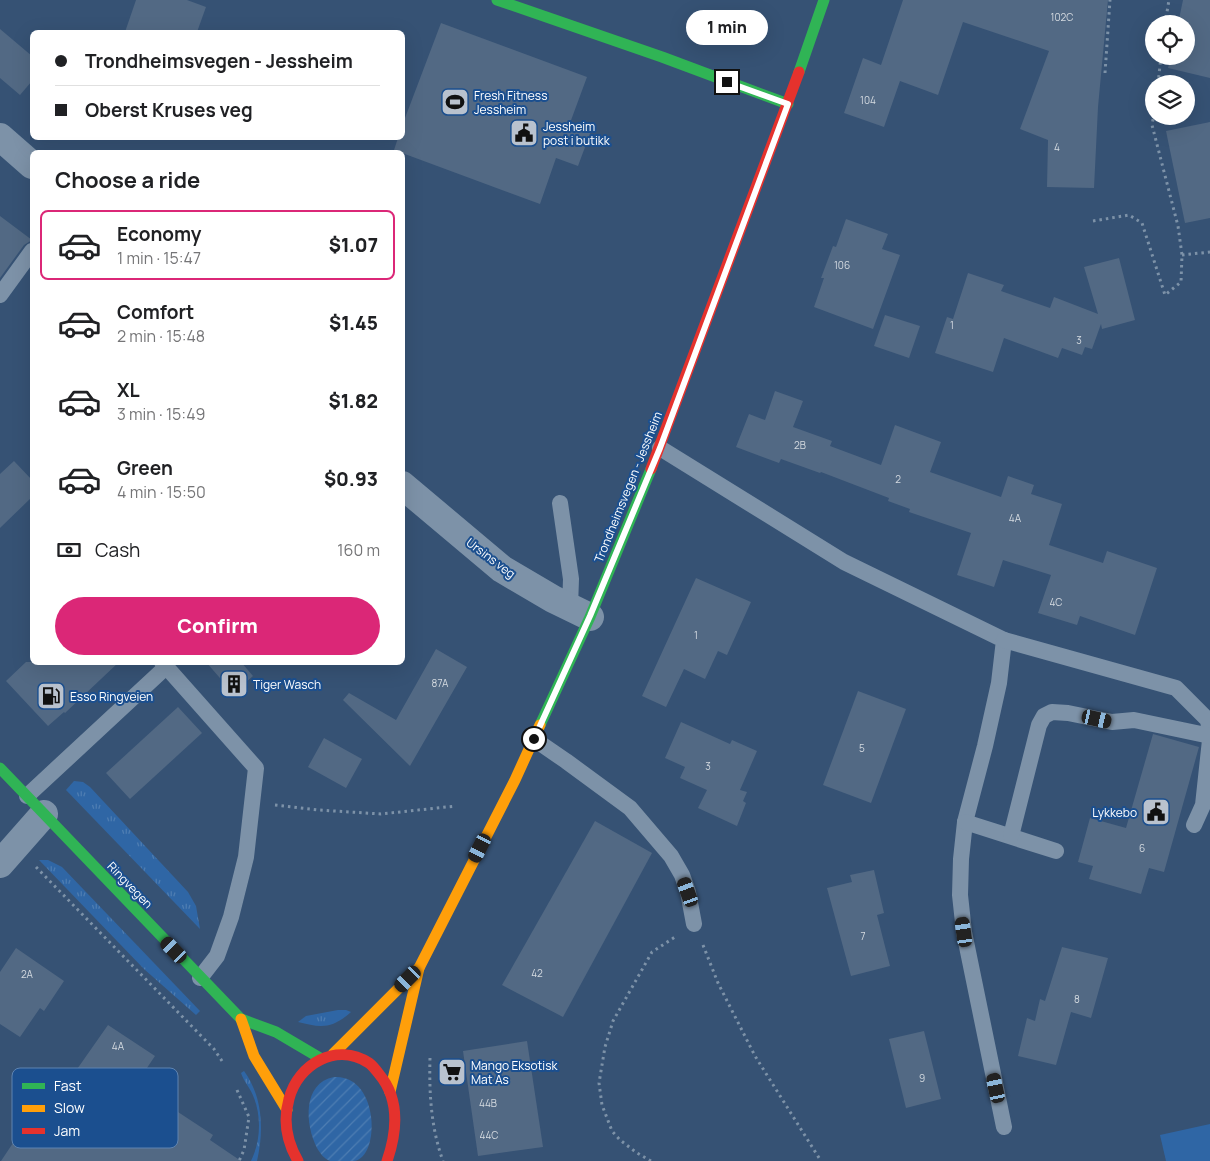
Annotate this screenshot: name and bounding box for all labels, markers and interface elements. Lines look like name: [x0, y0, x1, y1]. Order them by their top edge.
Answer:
callout: 1 min: [686, 9, 768, 44]
house number: 102C: [1051, 10, 1073, 24]
map controls: [1145, 15, 1195, 125]
button: locate: [1145, 15, 1195, 65]
text: 1 min: [707, 16, 747, 38]
text: Trondheimsvegen - Jessheim: [85, 48, 353, 74]
route end: [716, 71, 738, 93]
button: layers: [1145, 75, 1195, 125]
sports icon: Fresh Fitness Jessheim: [440, 87, 470, 117]
place label: Fresh Fitness Jessheim: [474, 87, 547, 118]
house number: 104: [860, 93, 876, 107]
text: Oberst Kruses veg: [85, 97, 253, 123]
public building icon: Jessheim post i butikk: [509, 118, 539, 148]
place label: Jessheim post i butikk: [543, 118, 611, 149]
house number: 4: [1054, 140, 1060, 154]
text: Choose a ride: [55, 165, 200, 195]
text: Economy: [117, 221, 201, 247]
icon: car: [57, 223, 102, 268]
text: $1.07: [329, 232, 378, 258]
text: 1 min · 15:47: [117, 247, 201, 269]
house number: 106: [834, 258, 850, 272]
text: Comfort: [117, 299, 194, 325]
icon: car: [57, 301, 102, 346]
text: $1.45: [329, 310, 378, 336]
house number: 1: [950, 318, 954, 332]
text: 2 min · 15:48: [117, 325, 205, 347]
house number: 3: [1076, 333, 1082, 347]
text: XL: [117, 377, 140, 403]
icon: car: [57, 379, 102, 424]
text: $1.82: [329, 388, 378, 414]
text: 3 min · 15:49: [117, 403, 205, 425]
street label: Trondheimsvegen - Jessheim: [590, 409, 666, 565]
house number: 2B: [794, 438, 806, 452]
text: Green: [117, 455, 173, 481]
icon: car: [57, 457, 102, 502]
text: $0.93: [324, 466, 378, 492]
house number: 2: [895, 472, 901, 486]
text: 4 min · 15:50: [117, 481, 206, 503]
house number: 4A: [1009, 511, 1022, 525]
street label: Ursins veg: [463, 534, 519, 582]
icon: cash: [55, 536, 83, 564]
text: Cash: [95, 537, 140, 563]
text: 160 m: [337, 539, 380, 561]
house number: 4C: [1049, 595, 1063, 609]
button: Confirm: [55, 597, 380, 655]
house number: 1: [694, 628, 698, 642]
building icon: Tiger Wasch: [219, 669, 249, 699]
place label: Tiger Wasch: [253, 676, 321, 693]
house number: 87A: [432, 676, 449, 690]
fuel station icon: Esso Ringveien: [36, 681, 66, 711]
place label: Esso Ringveien: [70, 688, 153, 705]
car: [1080, 708, 1113, 730]
route start: [523, 728, 545, 750]
house number: 5: [859, 741, 865, 755]
house number: 3: [705, 759, 711, 773]
public building icon: Lykkebo: [1141, 797, 1171, 827]
place label: Lykkebo: [1092, 804, 1137, 821]
car: [466, 831, 493, 865]
house number: 6: [1139, 841, 1145, 855]
street label: Ringvegen: [104, 858, 156, 912]
car: [675, 875, 700, 909]
car: [954, 916, 973, 948]
house number: 7: [860, 929, 866, 943]
car: [158, 934, 189, 966]
car: [392, 963, 423, 995]
house number: 42: [531, 966, 543, 980]
house number: 2A: [21, 967, 34, 981]
house number: 8: [1074, 992, 1080, 1006]
house number: 4A: [112, 1039, 125, 1053]
supermarket icon: Mango Eksotisk Mat As: [437, 1057, 467, 1087]
place label: Mango Eksotisk Mat As: [471, 1057, 558, 1088]
legend: [12, 1068, 178, 1148]
house number: 9: [919, 1071, 925, 1085]
car: [985, 1072, 1006, 1104]
text: Fast: [54, 1076, 82, 1095]
house number: 44B: [479, 1096, 497, 1110]
text: Slow: [54, 1098, 85, 1117]
text: Jam: [54, 1121, 80, 1140]
house number: 44C: [479, 1128, 499, 1142]

